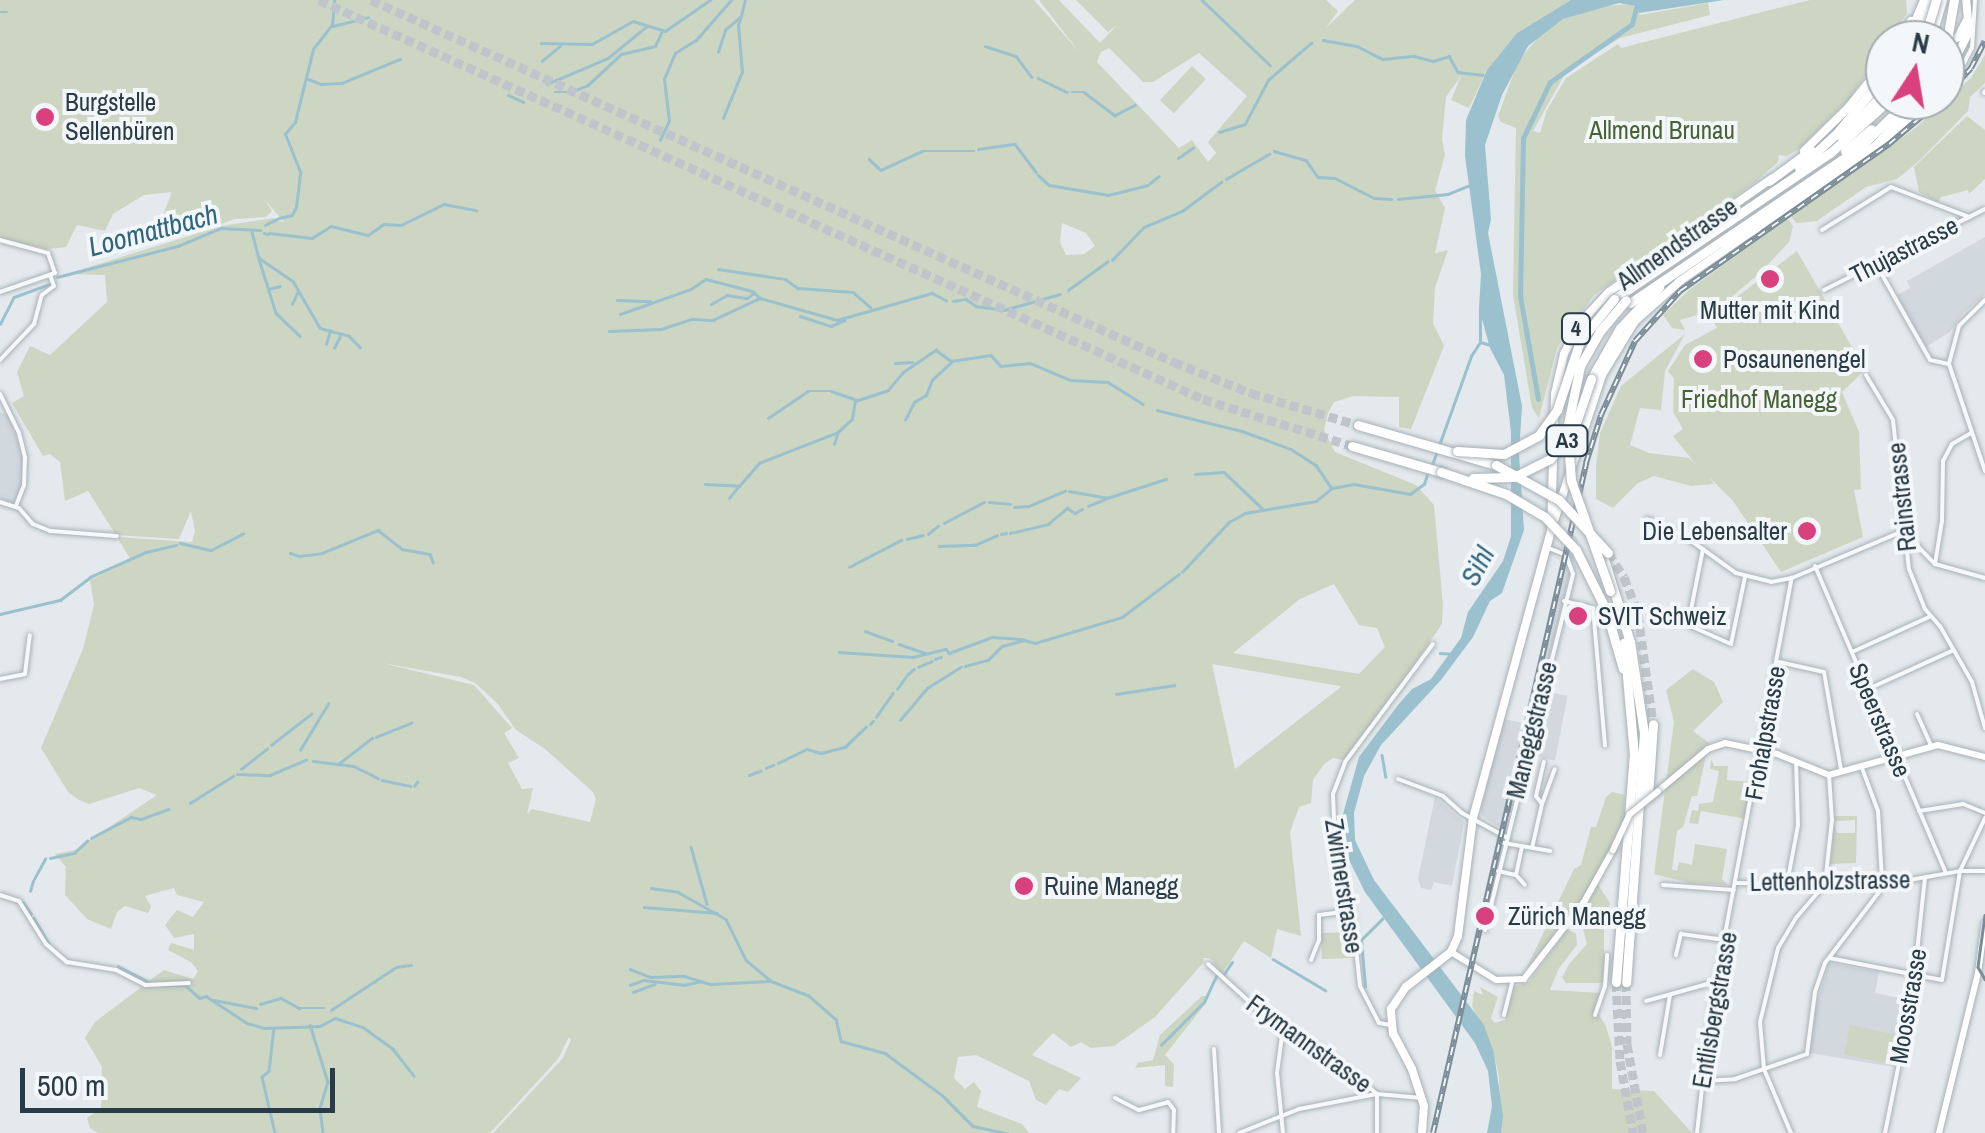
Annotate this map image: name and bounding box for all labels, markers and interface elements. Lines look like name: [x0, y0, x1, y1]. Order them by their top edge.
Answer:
north arrow: [1865, 20, 1965, 120]
text: N: [1909, 22, 1933, 63]
place label: Burgstelle Sellenbüren: [65, 88, 174, 147]
marker: Burgstelle Sellenbüren: [34, 106, 56, 128]
park label: Allmend Brunau: [1589, 115, 1735, 145]
street label: Allmendstrasse: [1611, 192, 1743, 296]
water label: Loomattbach: [85, 197, 221, 263]
street label: Thujastrasse: [1845, 210, 1963, 290]
marker: Mutter mit Kind: [1759, 268, 1781, 290]
place label: Mutter mit Kind: [1700, 295, 1840, 325]
road number: 4: [1558, 312, 1594, 346]
place label: Posaunenengel: [1723, 344, 1865, 374]
marker: Posaunenengel: [1692, 348, 1714, 370]
park label: Friedhof Manegg: [1681, 384, 1837, 414]
road number: A3: [1544, 424, 1590, 458]
street label: Rainstrasse: [1881, 441, 1923, 553]
place label: Die Lebensalter: [1642, 516, 1787, 546]
marker: Die Lebensalter: [1796, 520, 1818, 542]
water label: Sihl: [1453, 541, 1501, 591]
place label: SVIT Schweiz: [1598, 601, 1727, 631]
marker: SVIT Schweiz: [1567, 605, 1589, 627]
street label: Maneggstrasse: [1500, 658, 1564, 802]
street label: Speerstrasse: [1843, 659, 1917, 781]
street label: Frohalpstrasse: [1738, 664, 1792, 802]
street label: Zwirnerstrasse: [1319, 817, 1369, 955]
street label: Lettenholzstrasse: [1749, 865, 1911, 897]
place label: Ruine Manegg: [1044, 871, 1178, 901]
marker: Ruine Manegg: [1013, 875, 1035, 897]
place label: Zürich Manegg: [1508, 901, 1646, 931]
marker: Zürich Manegg: [1472, 903, 1498, 929]
street label: Entlisbergstrasse: [1686, 929, 1744, 1091]
street label: Moosstrasse: [1883, 946, 1933, 1066]
street label: Frymannstrasse: [1241, 989, 1377, 1099]
scale bar: [25, 1048, 340, 1110]
text: 500 m: [37, 1065, 105, 1105]

